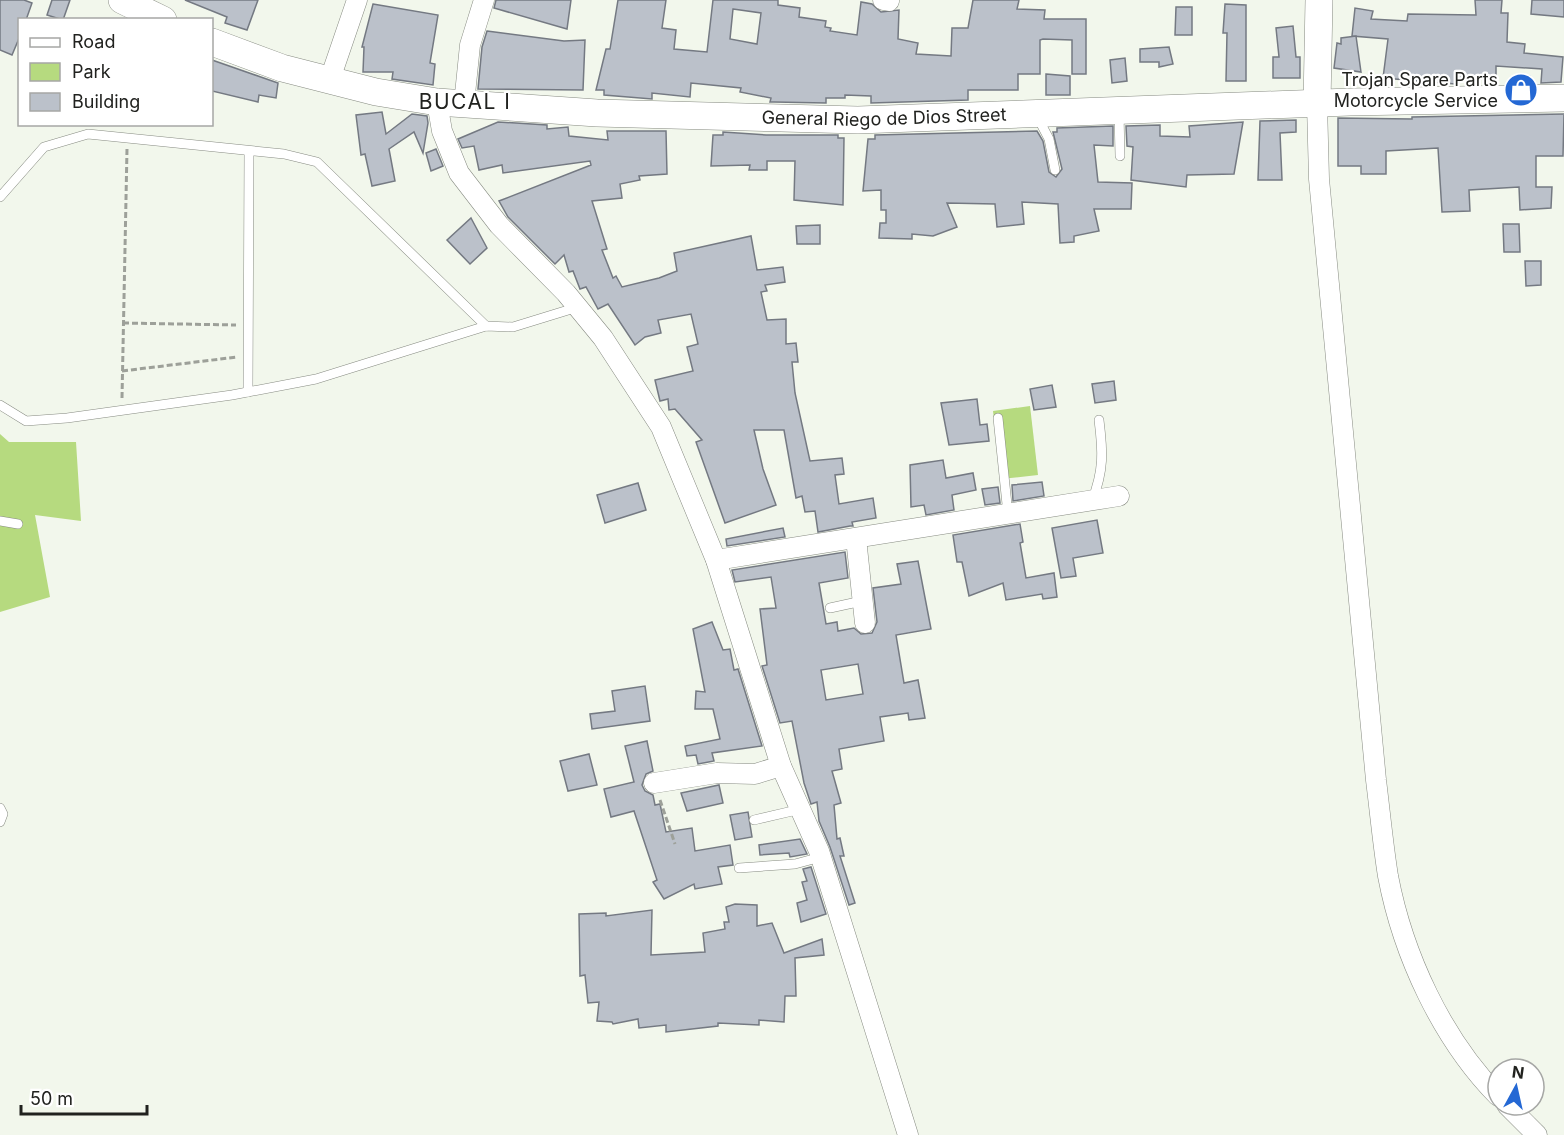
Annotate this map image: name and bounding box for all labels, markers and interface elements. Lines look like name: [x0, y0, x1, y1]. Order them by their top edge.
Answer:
legend: [18, 18, 213, 126]
text: Road: [72, 31, 115, 52]
text: Park: [72, 61, 111, 82]
place label: Trojan Spare Parts Motorcycle Service: [1334, 69, 1498, 111]
shop icon: Trojan Spare Parts Motorcycle Service: [1503, 72, 1539, 108]
district label: BUCAL I: [419, 89, 511, 114]
text: Building: [72, 91, 140, 112]
street label: General Riego de Dios Street: [761, 104, 1007, 130]
north arrow: [1486, 1057, 1546, 1117]
text: N: [1511, 1061, 1526, 1083]
scale bar: [21, 1078, 147, 1116]
text: 50 m: [30, 1088, 73, 1109]

